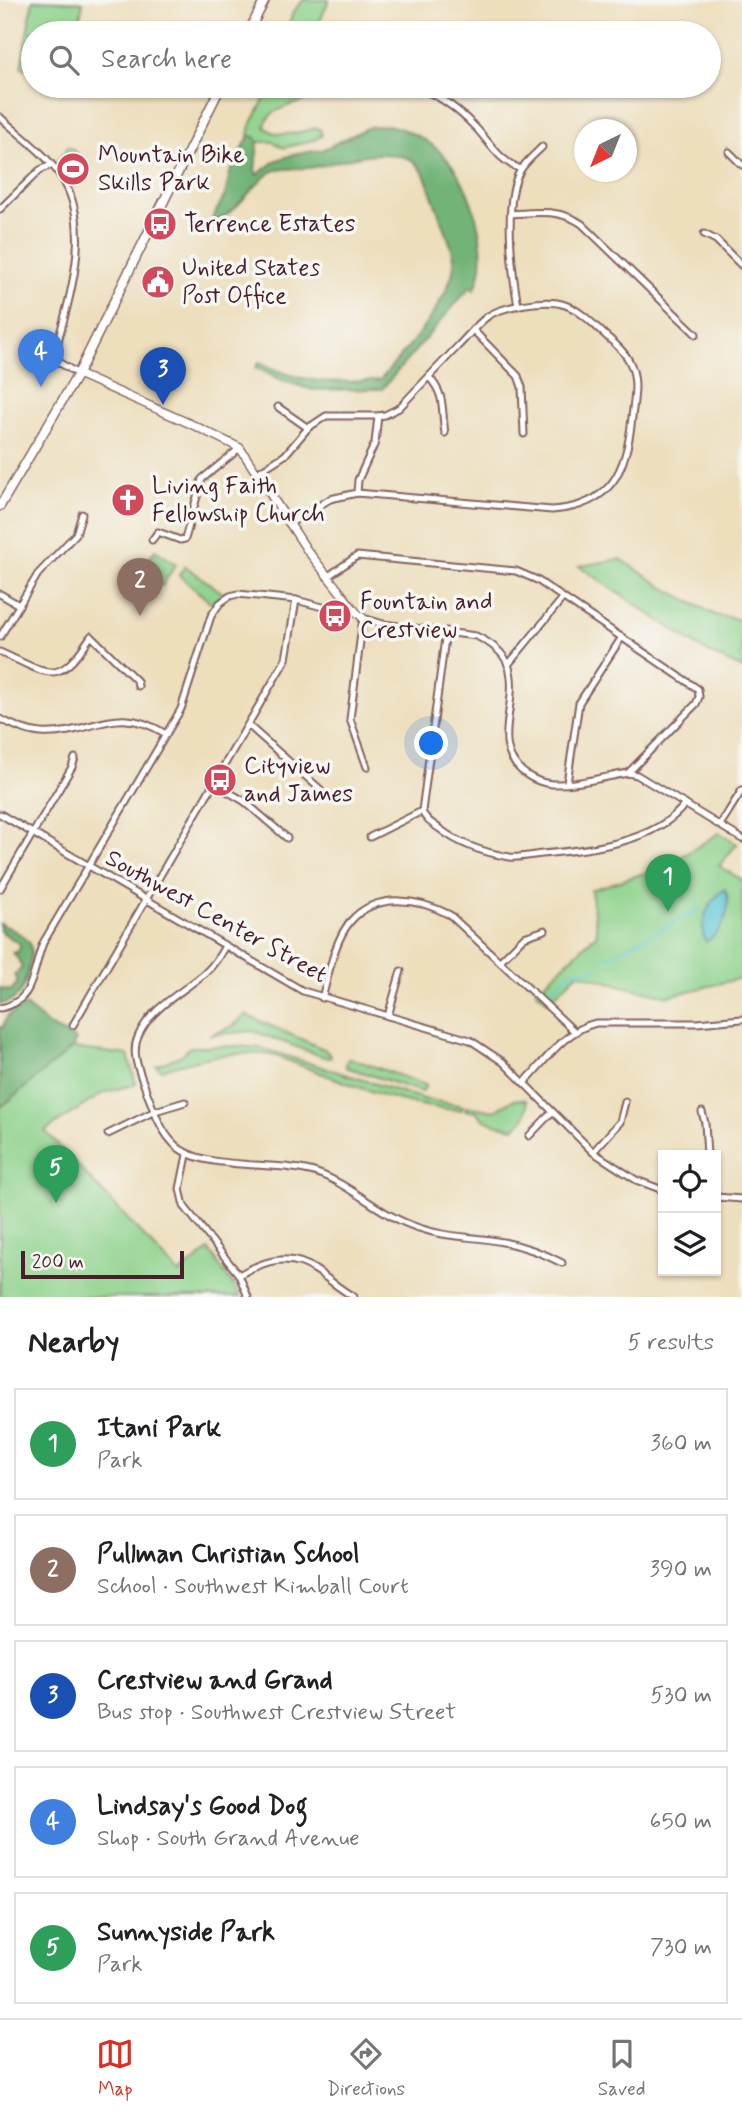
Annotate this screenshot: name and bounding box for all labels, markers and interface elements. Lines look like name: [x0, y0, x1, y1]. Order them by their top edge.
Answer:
search box: [21, 21, 721, 98]
icon: search: [45, 41, 83, 79]
text: Search here: [101, 43, 232, 77]
north arrow: [574, 119, 637, 182]
place label: Mountain Bike Skills Park: [98, 140, 245, 199]
sports icon: Mountain Bike Skills Park: [54, 150, 92, 188]
bus stop icon: Terrence Estates: [141, 205, 179, 243]
place label: Terrence Estates: [184, 209, 356, 240]
place label: United States Post Office: [182, 253, 320, 312]
public building icon: United States Post Office: [139, 263, 177, 301]
pin: 4: [18, 329, 64, 387]
pin: 3: [140, 347, 186, 405]
place label: Living Faith Fellowship Church: [152, 471, 325, 530]
church icon: Living Faith Fellowship Church: [109, 481, 147, 519]
pin: 2: [117, 558, 163, 616]
place label: Fountain and Crestview: [360, 587, 492, 646]
bus stop icon: Fountain and Crestview: [316, 597, 354, 635]
your location: [414, 726, 448, 760]
place label: Cityview and James: [244, 751, 353, 810]
bus stop icon: Cityview and James: [201, 761, 239, 799]
street label: Southwest Center Street: [100, 843, 332, 991]
pin: 1: [645, 854, 691, 912]
pin: 5: [33, 1145, 79, 1203]
map controls: [658, 1150, 721, 1276]
button: locate: [658, 1150, 721, 1213]
button: layers: [658, 1213, 721, 1276]
scale bar: [21, 1248, 184, 1280]
text: 200 m: [32, 1250, 84, 1275]
text: Nearby: [28, 1323, 119, 1362]
text: 5 results: [628, 1328, 714, 1358]
text: Itani Park: [97, 1412, 221, 1446]
text: 1: [48, 1429, 58, 1459]
text: 360 m: [651, 1429, 712, 1459]
text: Park: [97, 1446, 143, 1476]
text: Pullman Christian School: [97, 1538, 360, 1572]
text: 2: [47, 1555, 59, 1585]
text: 390 m: [650, 1555, 712, 1585]
text: School · Southwest Kimball Court: [97, 1572, 409, 1602]
text: Crestview and Grand: [97, 1664, 333, 1698]
text: 3: [48, 1681, 58, 1711]
text: 530 m: [650, 1681, 712, 1711]
text: Bus stop · Southwest Crestview Street: [97, 1698, 456, 1728]
text: Lindsay's Good Dog: [97, 1790, 308, 1824]
text: 4: [46, 1807, 60, 1837]
text: 650 m: [650, 1807, 712, 1837]
text: Shop · South Grand Avenue: [97, 1824, 360, 1854]
text: Sunnyside Park: [97, 1916, 275, 1950]
text: 5: [46, 1933, 60, 1963]
text: 730 m: [650, 1933, 712, 1963]
text: Park: [97, 1950, 143, 1980]
tab: Map: [96, 2035, 134, 2102]
tab: Directions: [327, 2035, 405, 2102]
tab: Saved: [598, 2035, 646, 2102]

